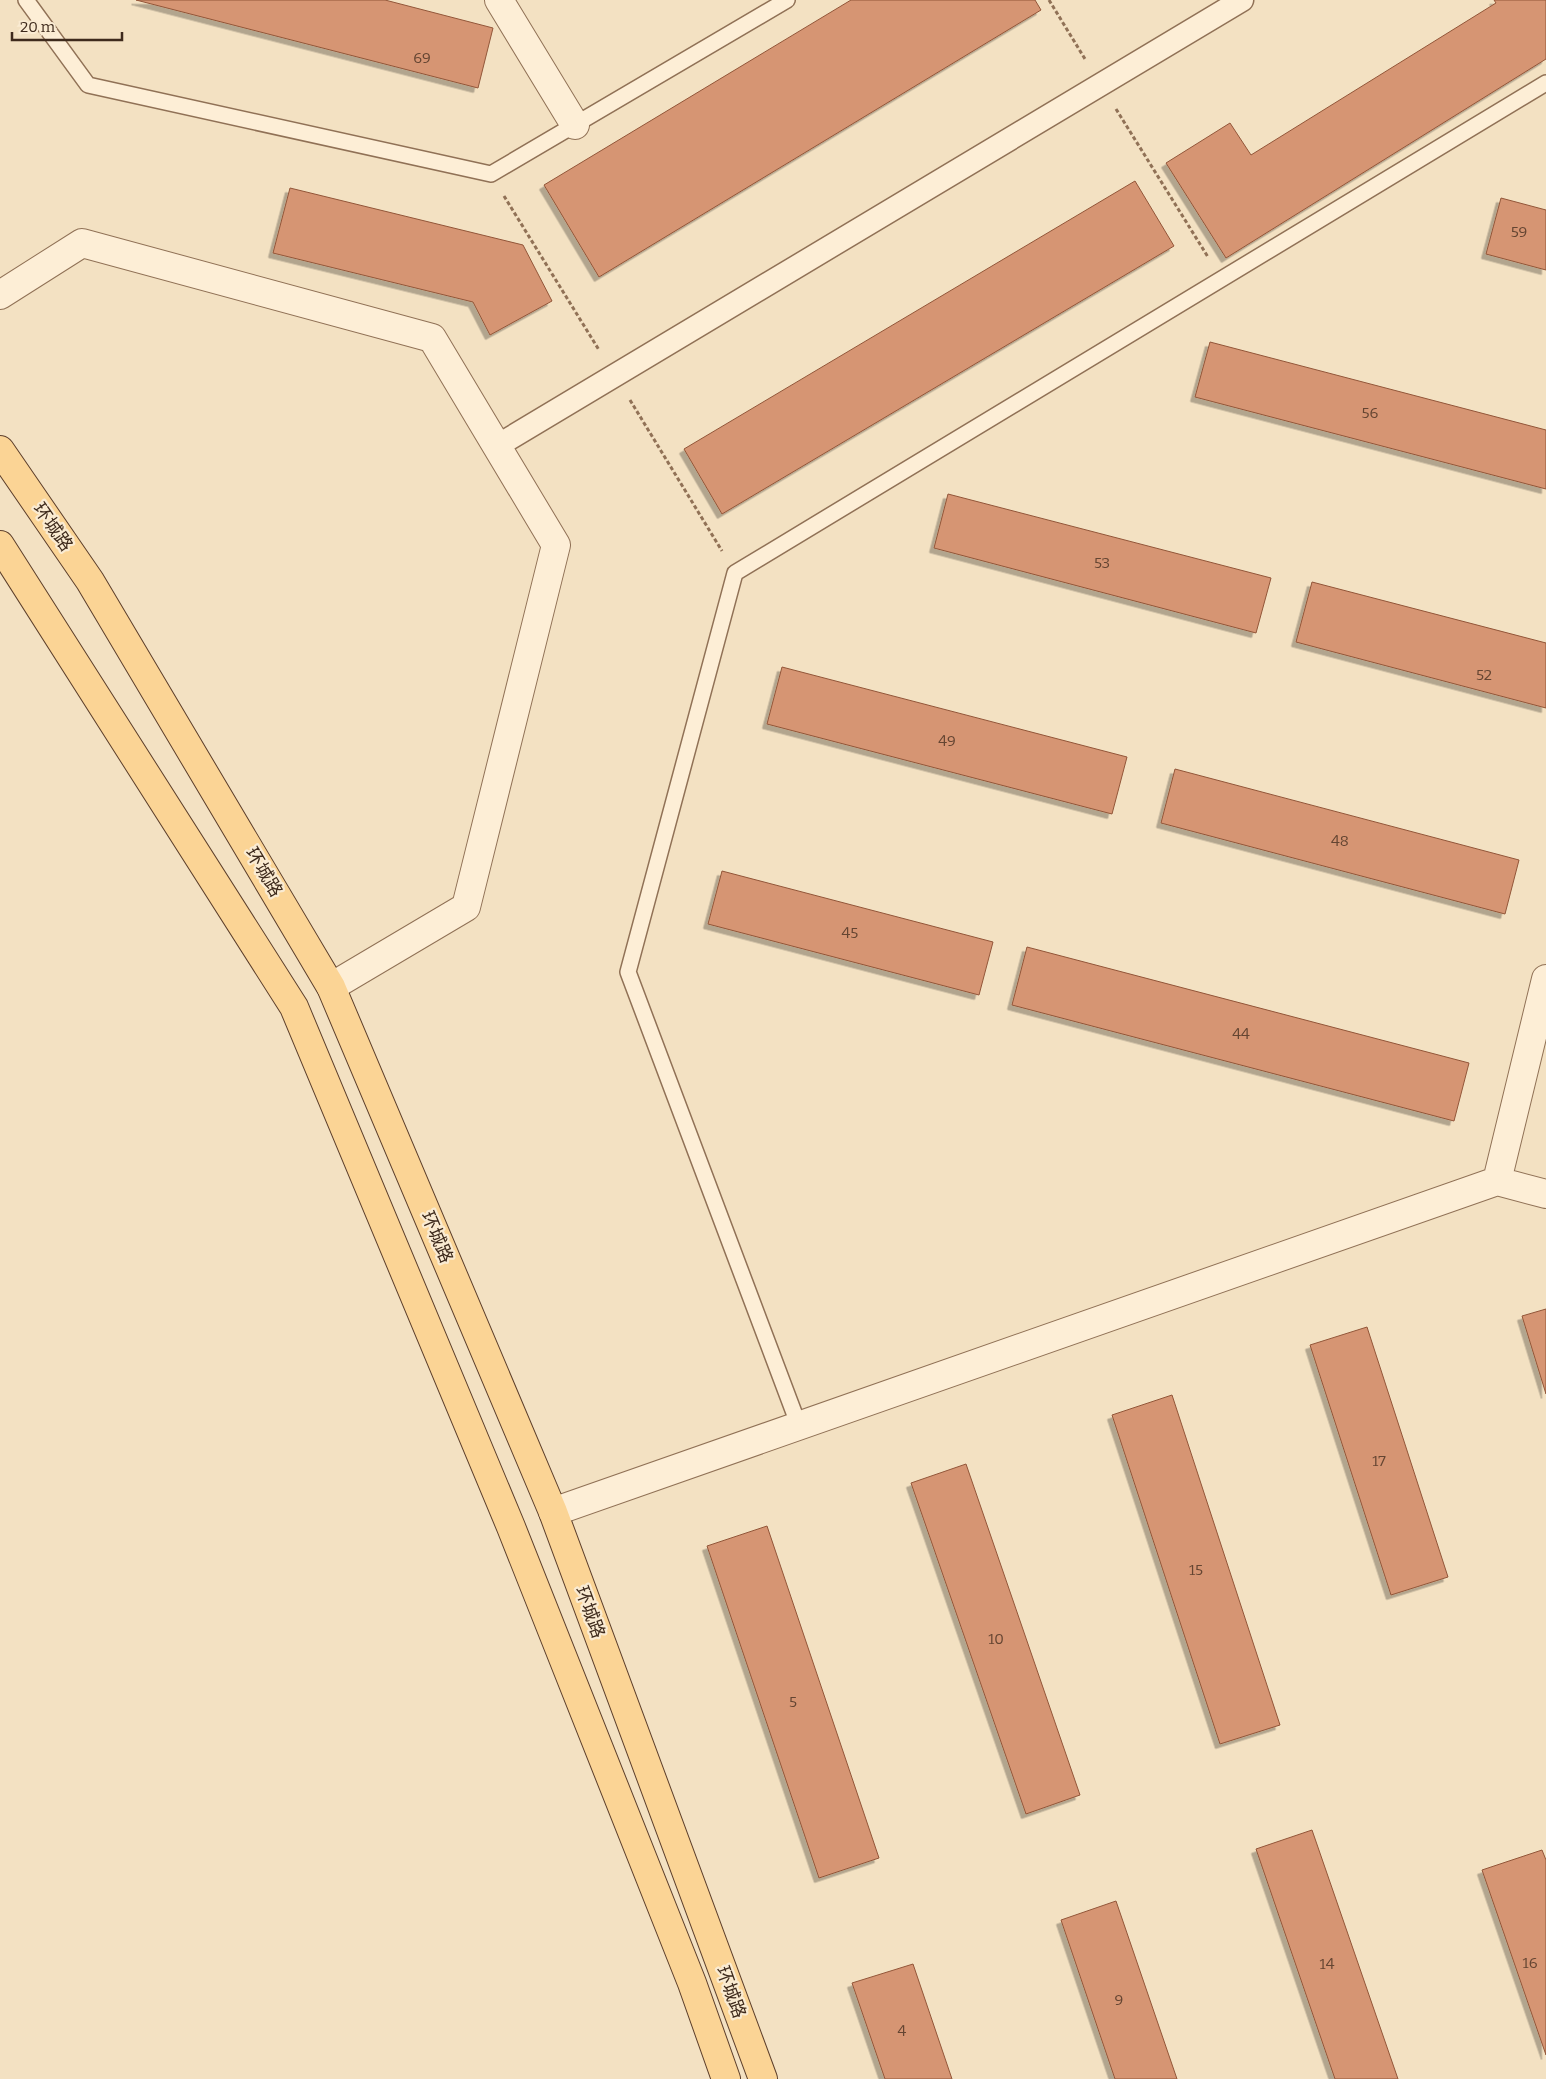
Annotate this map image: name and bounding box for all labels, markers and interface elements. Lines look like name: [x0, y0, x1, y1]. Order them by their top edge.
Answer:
scale bar: [12, 10, 122, 42]
text: 20 m: [20, 18, 56, 36]
house number: 69: [413, 49, 431, 67]
house number: 59: [1511, 223, 1527, 241]
house number: 56: [1362, 404, 1379, 422]
street label: 环城路: [29, 499, 77, 555]
house number: 53: [1094, 554, 1110, 572]
house number: 52: [1476, 666, 1492, 684]
house number: 49: [938, 732, 956, 750]
house number: 48: [1331, 832, 1349, 850]
street label: 环城路: [241, 843, 287, 901]
house number: 45: [842, 924, 858, 942]
house number: 44: [1232, 1025, 1250, 1043]
street label: 环城路: [416, 1208, 458, 1266]
house number: 17: [1372, 1452, 1386, 1470]
house number: 15: [1189, 1561, 1203, 1579]
street label: 环城路: [570, 1583, 610, 1641]
house number: 10: [988, 1630, 1004, 1648]
house number: 5: [789, 1693, 797, 1711]
house number: 16: [1523, 1954, 1538, 1972]
house number: 14: [1320, 1955, 1335, 1973]
street label: 环城路: [711, 1963, 751, 2021]
house number: 9: [1115, 1991, 1123, 2009]
house number: 4: [898, 2022, 907, 2040]

